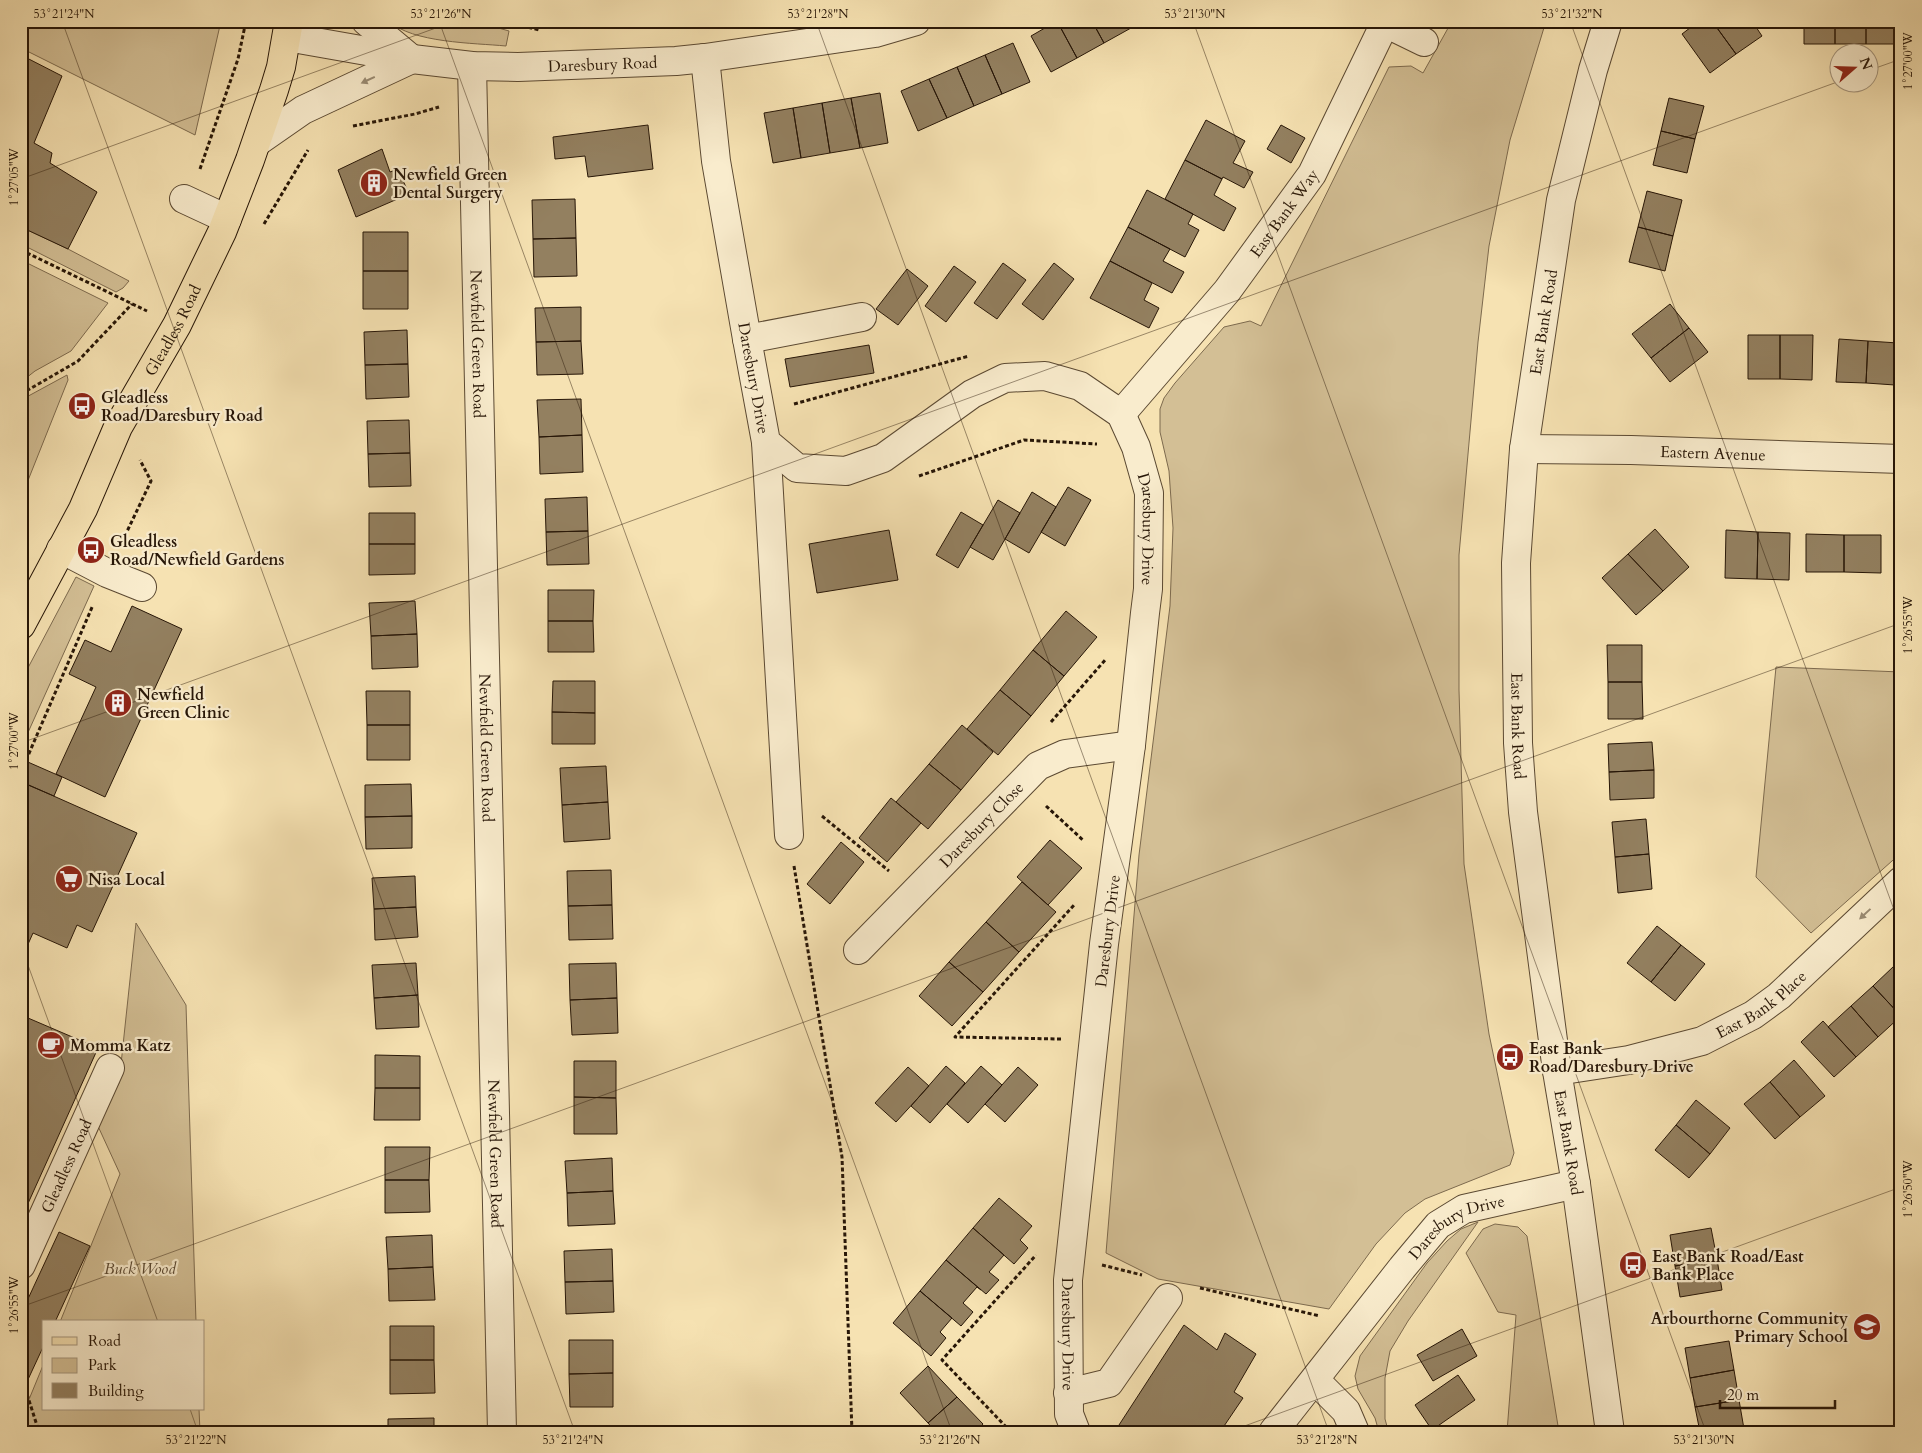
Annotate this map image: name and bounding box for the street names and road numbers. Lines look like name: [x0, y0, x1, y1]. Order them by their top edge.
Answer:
street label: Daresbury Road: [547, 52, 658, 78]
street label: East Bank Way: [1245, 164, 1324, 262]
street label: East Bank Road: [1525, 267, 1563, 376]
street label: Newfield Green Road: [464, 269, 490, 419]
street label: Gleadless Road: [140, 281, 207, 380]
street label: Daresbury Drive: [732, 321, 774, 436]
street label: Eastern Avenue: [1660, 441, 1766, 466]
street label: Daresbury Drive: [1132, 470, 1159, 585]
street label: Newfield Green Road: [473, 673, 499, 823]
street label: East Bank Road: [1505, 673, 1531, 780]
street label: Daresbury Close: [935, 777, 1029, 873]
street label: Daresbury Drive: [1090, 874, 1126, 989]
street label: East Bank Place: [1712, 966, 1812, 1044]
street label: Newfield Green Road: [482, 1079, 508, 1229]
street label: East Bank Road: [1548, 1088, 1587, 1197]
street label: Gleadless Road: [36, 1115, 98, 1217]
street label: Daresbury Drive: [1404, 1190, 1507, 1264]
street label: Daresbury Drive: [1056, 1277, 1079, 1391]

